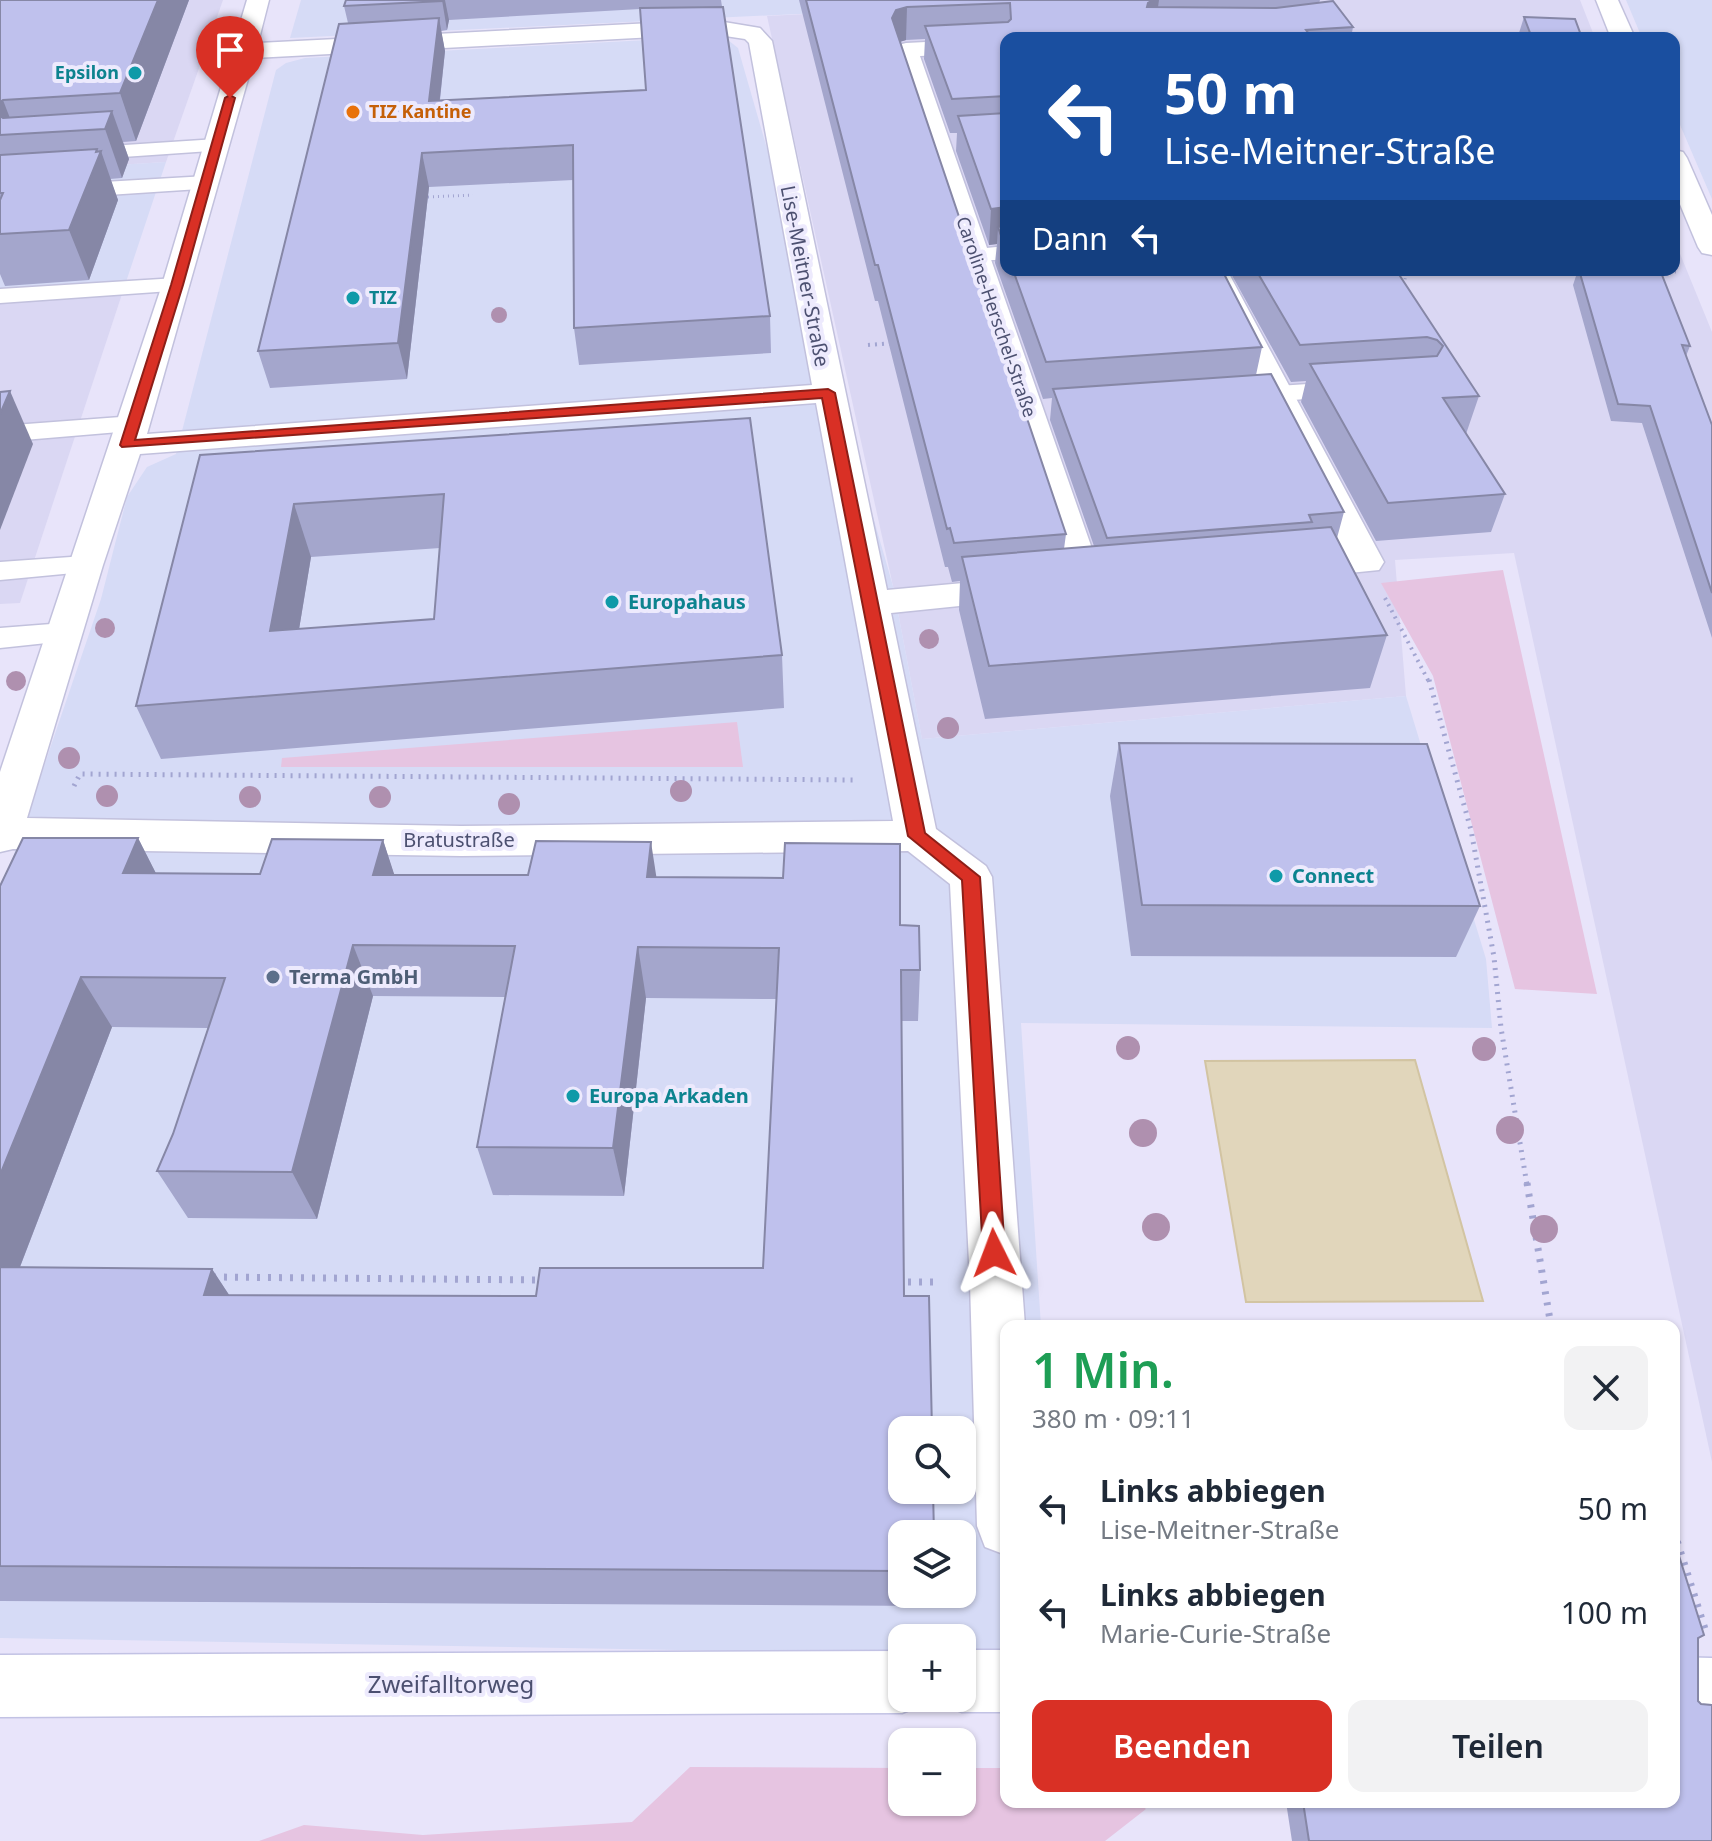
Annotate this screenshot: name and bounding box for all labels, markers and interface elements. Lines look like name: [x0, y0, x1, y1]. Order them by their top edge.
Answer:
pin: [196, 16, 264, 98]
icon: arrive: [208, 28, 252, 72]
text: 50 m: [1164, 54, 1297, 130]
place label: Epsilon: [55, 60, 119, 84]
marker: Epsilon: [126, 64, 144, 82]
icon: left: [1032, 64, 1136, 168]
place label: TIZ Kantine: [369, 99, 472, 123]
marker: TIZ Kantine: [344, 103, 362, 121]
text: Lise-Meitner-Straße: [1164, 126, 1496, 175]
street label: Lise-Meitner-Straße: [775, 183, 836, 369]
street label: Caroline-Herschel-Straße: [951, 213, 1043, 420]
icon: left: [1124, 216, 1168, 260]
text: Dann: [1032, 218, 1108, 259]
place label: TIZ: [369, 285, 397, 309]
marker: TIZ: [344, 289, 362, 307]
place label: Europahaus: [628, 588, 746, 615]
marker: Europahaus: [603, 593, 621, 611]
street label: Bratustraße: [403, 826, 515, 853]
place label: Connect: [1292, 862, 1375, 889]
marker: Connect: [1267, 867, 1285, 885]
place label: Terma GmbH: [289, 963, 419, 990]
marker: Terma GmbH: [264, 968, 282, 986]
place label: Europa Arkaden: [589, 1082, 749, 1109]
marker: Europa Arkaden: [564, 1087, 582, 1105]
position arrow: [952, 1211, 1036, 1295]
text: 1 Min.: [1032, 1337, 1174, 1402]
button: close: [1564, 1346, 1648, 1430]
text: 380 m · 09:11: [1032, 1400, 1195, 1436]
map controls: [888, 1416, 976, 1816]
button: search: [888, 1416, 976, 1504]
text: Links abbiegen: [1100, 1470, 1326, 1511]
icon: left: [1032, 1486, 1076, 1530]
text: 50 m: [1578, 1488, 1648, 1529]
text: Lise-Meitner-Straße: [1100, 1511, 1340, 1547]
button: layers: [888, 1520, 976, 1608]
text: Links abbiegen: [1100, 1574, 1326, 1615]
icon: left: [1032, 1590, 1076, 1634]
text: 100 m: [1561, 1592, 1648, 1633]
text: Marie-Curie-Straße: [1100, 1615, 1331, 1651]
button: +: [888, 1624, 976, 1712]
street label: Zweifalltorweg: [368, 1667, 534, 1700]
button: Beenden: [1032, 1700, 1332, 1792]
button: Teilen: [1348, 1700, 1648, 1792]
button: −: [888, 1728, 976, 1816]

